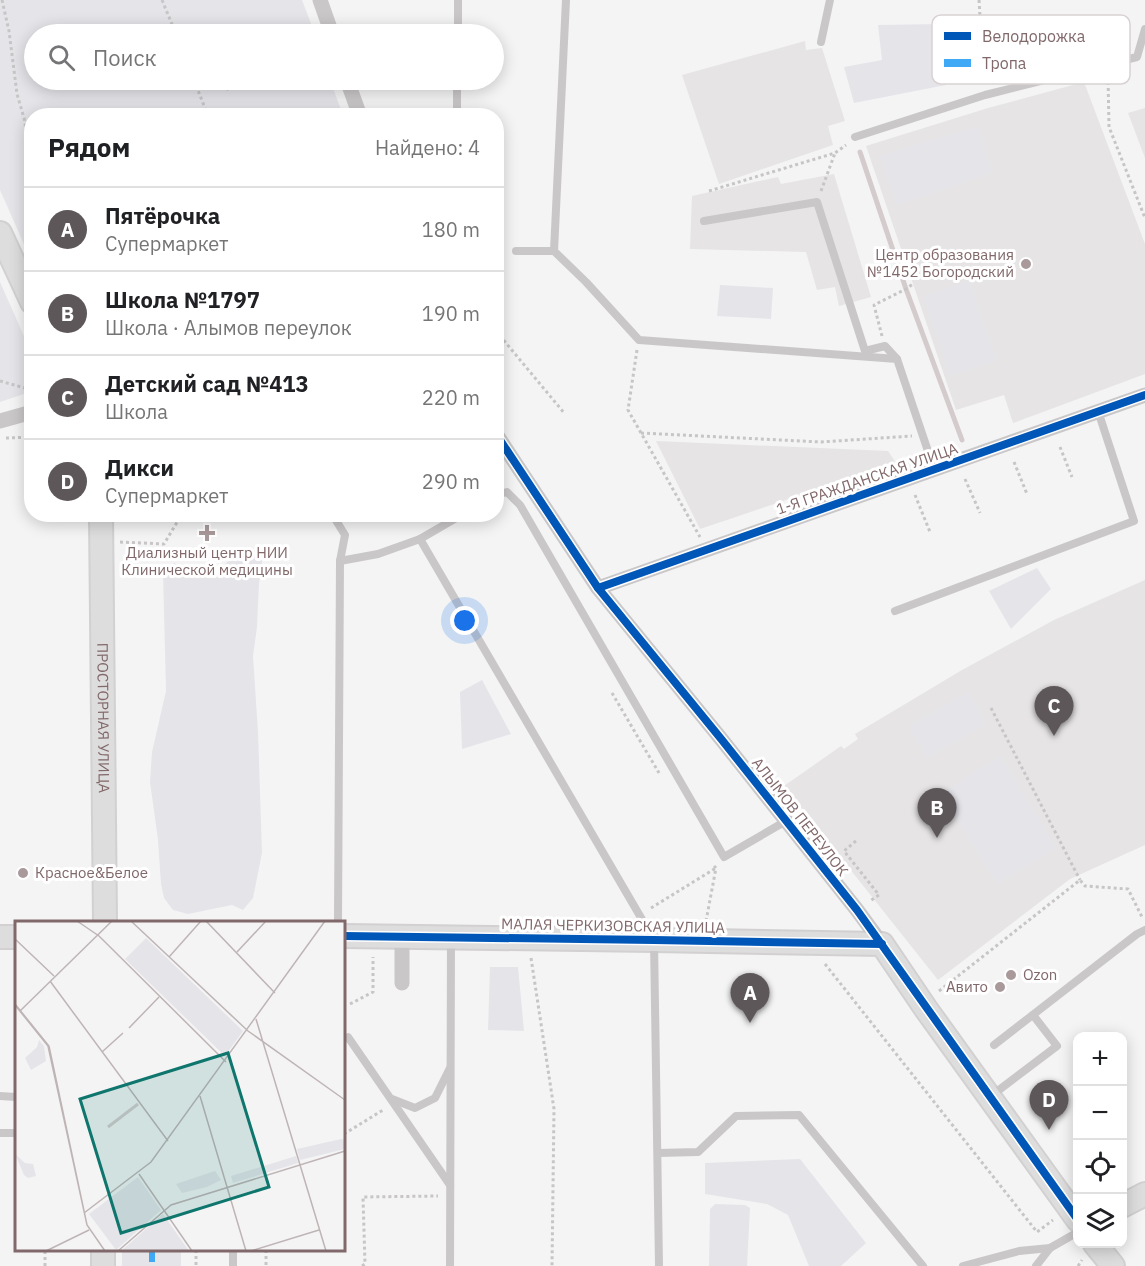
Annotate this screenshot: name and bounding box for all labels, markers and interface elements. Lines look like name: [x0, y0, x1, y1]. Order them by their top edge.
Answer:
legend: [932, 15, 1130, 84]
search box: [24, 24, 504, 90]
text: Велодорожка: [982, 26, 1086, 46]
icon: search: [45, 41, 78, 74]
text: Поиск: [93, 43, 157, 72]
text: Тропа: [982, 53, 1027, 73]
text: Рядом: [48, 130, 130, 164]
text: Найдено: 4: [375, 134, 480, 161]
text: Пятёрочка: [105, 201, 220, 230]
text: A: [61, 216, 74, 243]
text: 180 m: [422, 216, 480, 243]
text: Супермаркет: [105, 230, 228, 257]
place label: Центр образования №1452 Богородский: [867, 245, 1014, 281]
marker: Центр образования №1452 Богородский: [1019, 257, 1033, 271]
text: Школа №1797: [105, 285, 260, 314]
text: B: [61, 300, 74, 327]
text: 190 m: [422, 300, 480, 327]
text: Школа · Алымов переулок: [105, 314, 352, 341]
text: Детский сад №413: [105, 369, 309, 398]
text: C: [61, 384, 74, 411]
text: 220 m: [422, 384, 480, 411]
text: Школа: [105, 398, 168, 425]
street label: 1-Я ГРАЖДАНСКАЯ УЛИЦА: [774, 438, 960, 519]
text: Дикси: [105, 453, 174, 482]
text: D: [61, 468, 74, 495]
text: 290 m: [422, 468, 480, 495]
text: Супермаркет: [105, 482, 228, 509]
marker: Диализный центр НИИ Клинической медицины: [198, 524, 216, 542]
place label: Диализный центр НИИ Клинической медицины: [121, 543, 293, 579]
your location: [450, 606, 479, 635]
street label: ПРОСТОРНАЯ УЛИЦА: [93, 643, 114, 794]
pin: C: [1034, 686, 1074, 736]
street label: АЛЫМОВ ПЕРЕУЛОК: [748, 754, 853, 880]
pin: B: [918, 788, 956, 838]
place label: Красное&Белое: [35, 863, 148, 882]
marker: Красное&Белое: [16, 866, 30, 880]
street label: МАЛАЯ ЧЕРКИЗОВСКАЯ УЛИЦА: [501, 914, 725, 937]
inset map: [15, 921, 345, 1251]
place label: Ozon: [1023, 965, 1057, 984]
marker: Ozon: [1004, 968, 1018, 982]
pin: A: [730, 974, 770, 1023]
place label: Авито: [946, 977, 988, 996]
marker: Авито: [993, 980, 1007, 994]
map controls: [1073, 1032, 1127, 1248]
button: +: [1073, 1032, 1127, 1086]
pin: D: [1030, 1080, 1068, 1130]
button: −: [1073, 1086, 1127, 1140]
button: locate: [1073, 1140, 1127, 1194]
button: layers: [1073, 1194, 1127, 1248]

